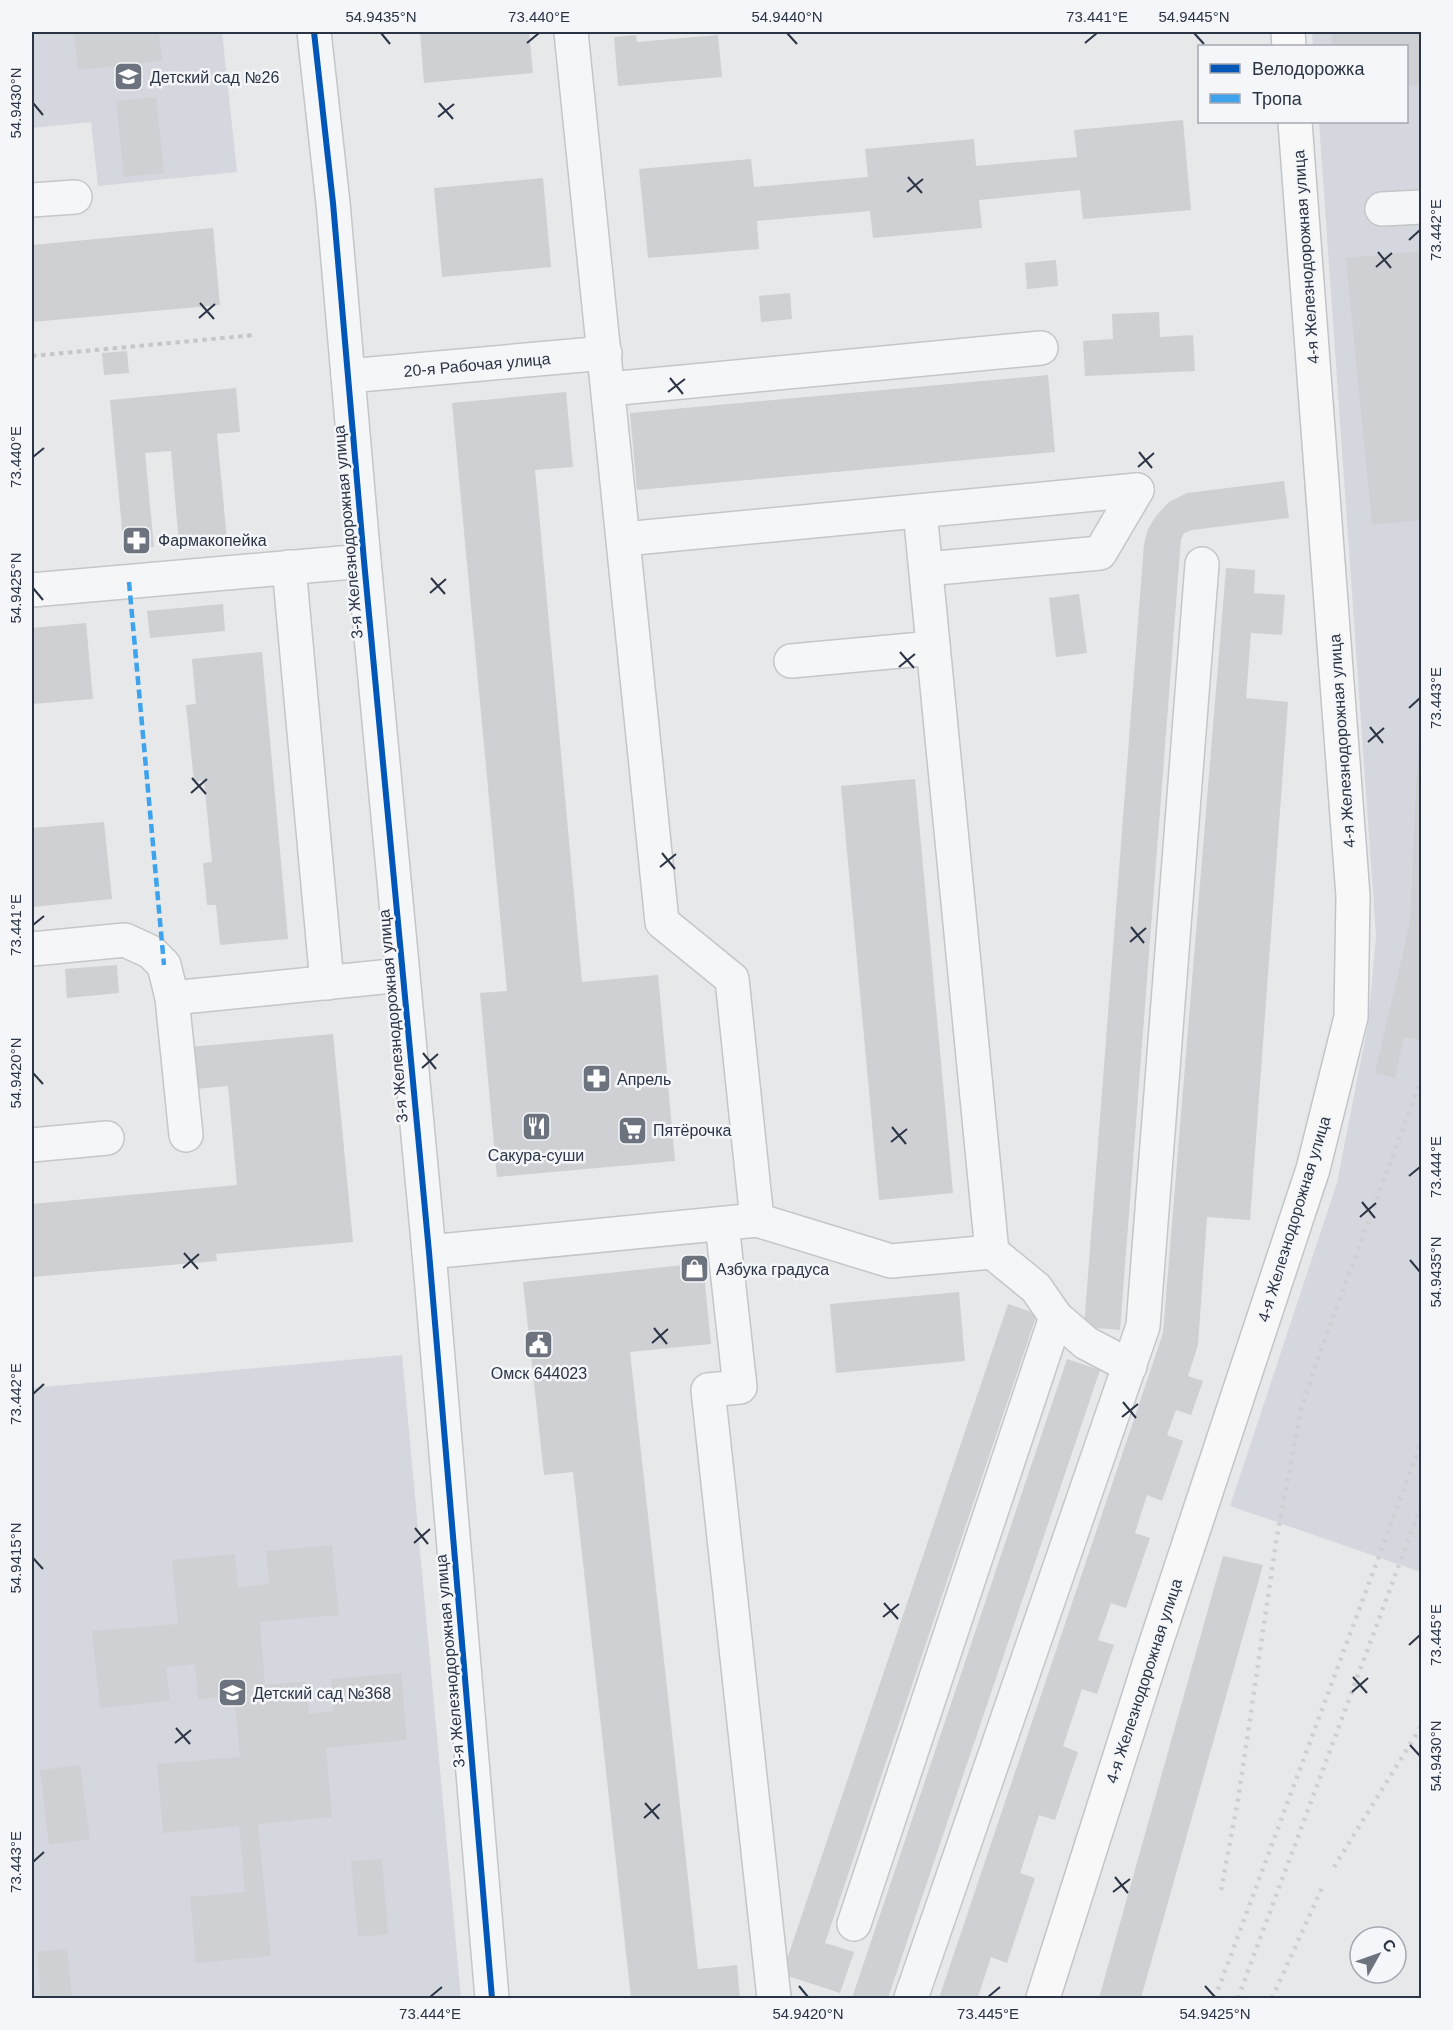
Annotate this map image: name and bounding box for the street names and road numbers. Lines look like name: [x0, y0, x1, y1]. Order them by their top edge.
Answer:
street label: 4-я Железнодорожная улица: [1290, 149, 1322, 364]
street label: 20-я Рабочая улица: [403, 350, 551, 380]
street label: 3-я Железнодорожная улица: [330, 424, 366, 639]
street label: 4-я Железнодорожная улица: [1326, 633, 1358, 848]
street label: 3-я Железнодорожная улица: [375, 908, 411, 1123]
street label: 4-я Железнодорожная улица: [1255, 1114, 1333, 1324]
street label: 3-я Железнодорожная улица: [432, 1553, 468, 1768]
street label: 4-я Железнодорожная улица: [1103, 1576, 1185, 1786]

